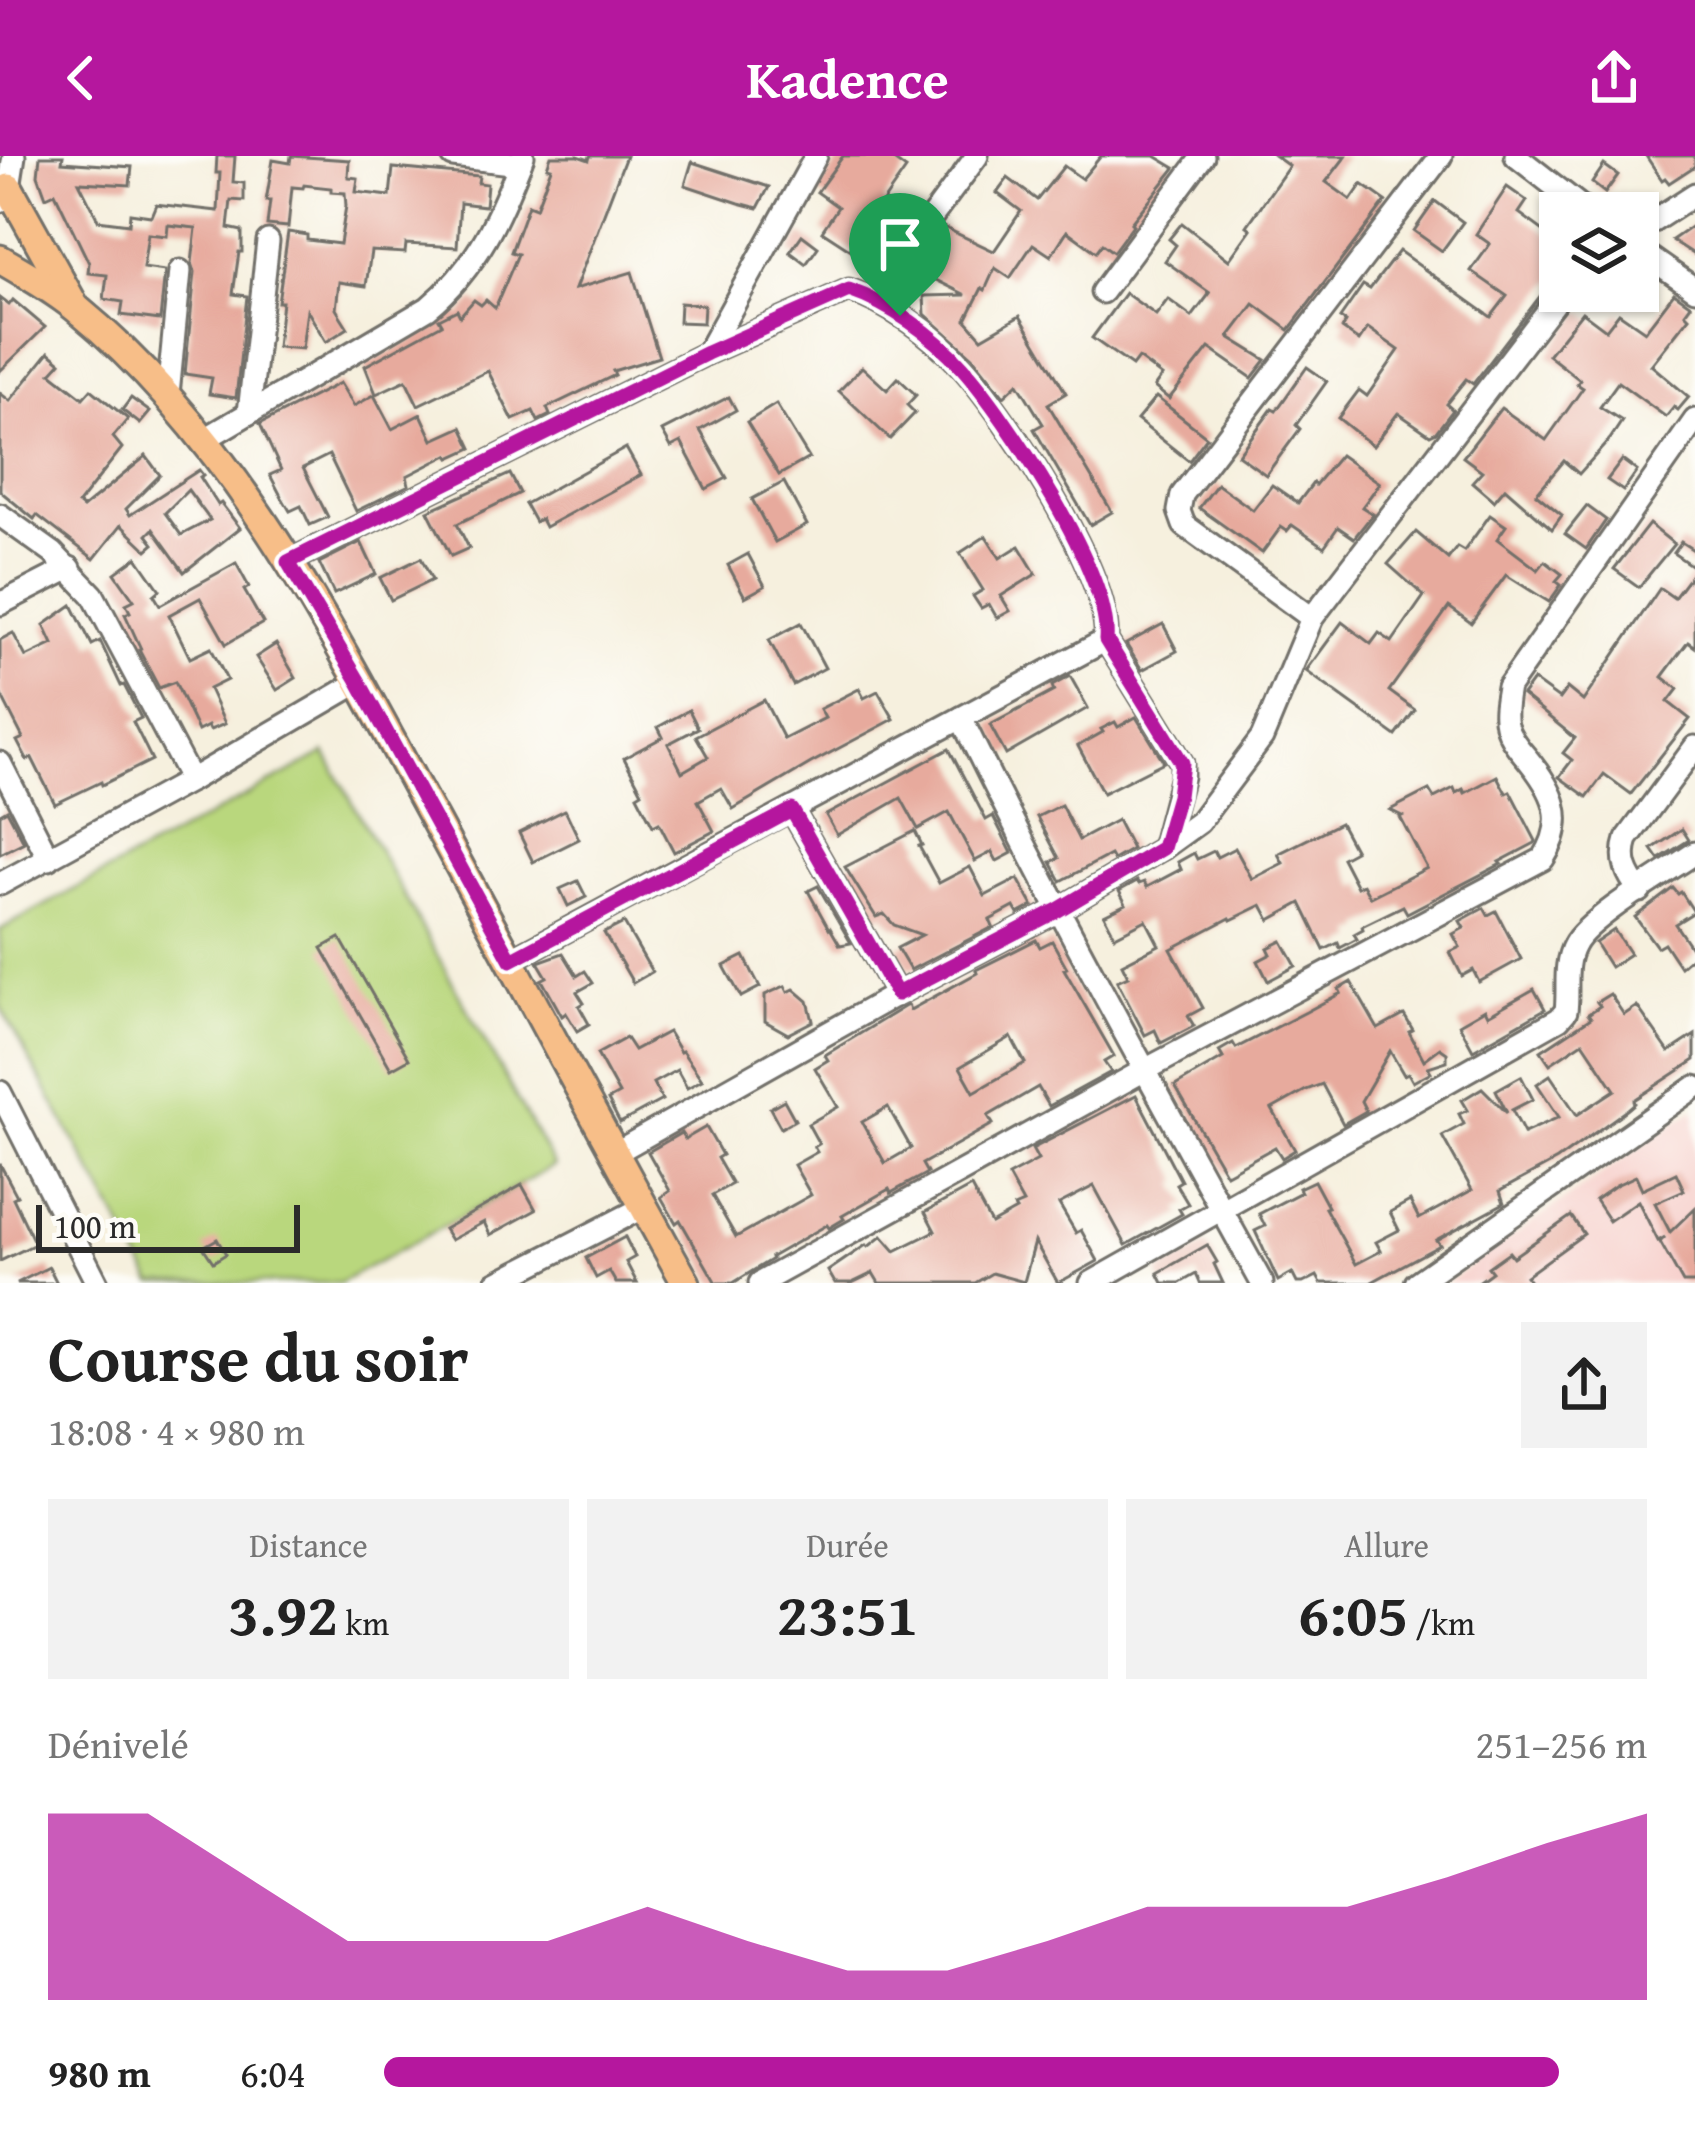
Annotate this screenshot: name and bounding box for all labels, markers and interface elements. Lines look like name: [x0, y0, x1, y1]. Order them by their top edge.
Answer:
text: Kadence: [746, 39, 949, 118]
icon: back: [48, 45, 114, 111]
icon: share: [1581, 45, 1647, 111]
map controls: [1539, 192, 1659, 312]
button: layers: [1539, 192, 1659, 312]
pin: [849, 193, 951, 316]
icon: arrive: [867, 211, 933, 277]
scale bar: [36, 1199, 300, 1252]
text: 100 m: [54, 1202, 136, 1250]
text: Course du soir: [48, 1308, 469, 1405]
button: share: [1521, 1322, 1647, 1448]
text: 18:08 · 4 × 980 m: [48, 1402, 305, 1459]
text: Distance: [249, 1521, 368, 1569]
text: Durée: [806, 1521, 889, 1569]
text: Allure: [1344, 1521, 1429, 1569]
text: 3.92: [228, 1569, 338, 1657]
text: 23:51: [777, 1569, 918, 1657]
text: 6:05: [1298, 1569, 1408, 1657]
text: km: [338, 1599, 389, 1647]
text: /km: [1408, 1599, 1475, 1647]
text: Dénivelé: [48, 1715, 189, 1772]
text: 251–256 m: [1475, 1715, 1647, 1772]
text: 980 m: [48, 2044, 151, 2101]
text: 6:04: [240, 2044, 306, 2101]

